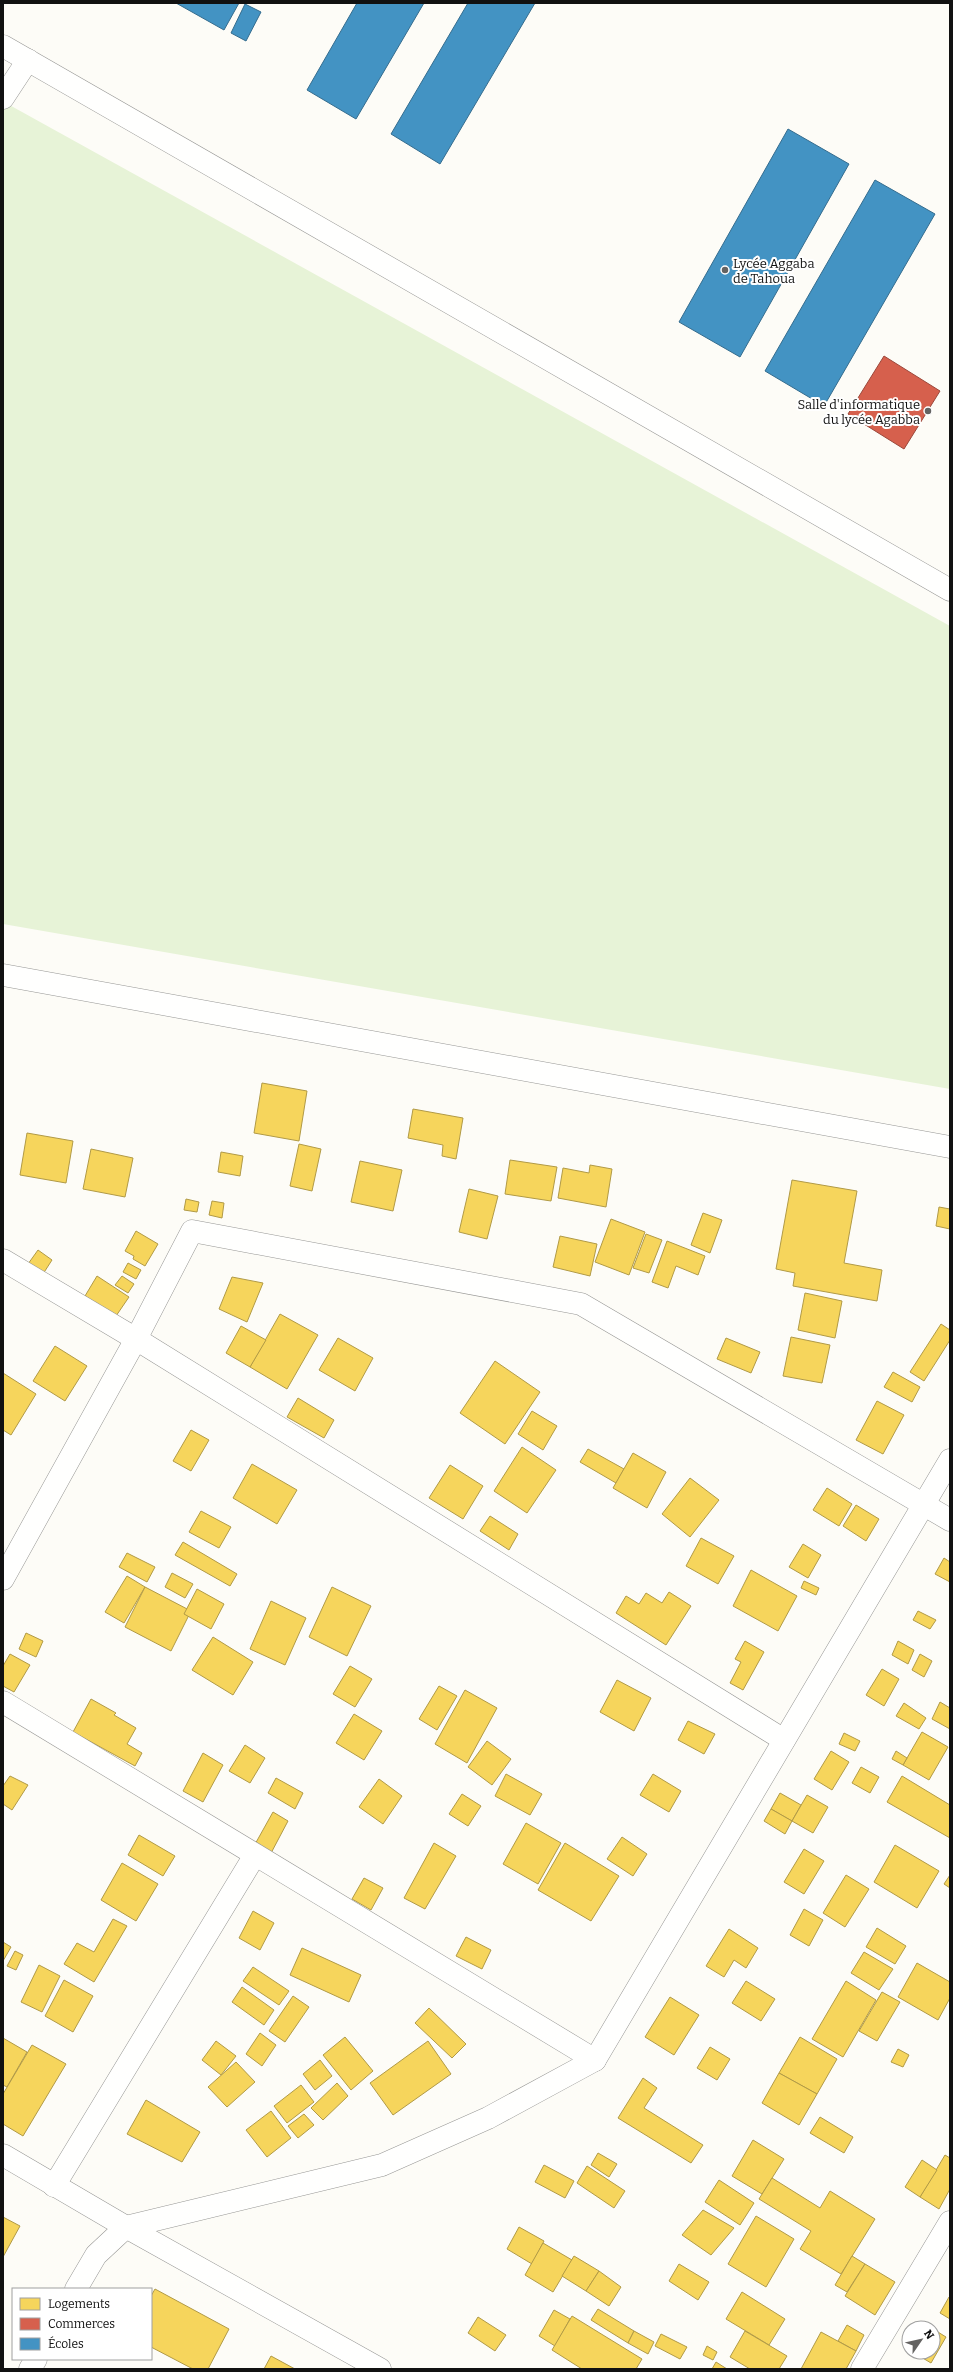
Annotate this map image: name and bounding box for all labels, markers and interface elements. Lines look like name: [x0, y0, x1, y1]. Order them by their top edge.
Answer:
place label: Lycée Aggaba de Tahoua: [733, 256, 815, 286]
marker: Lycée Aggaba de Tahoua: [720, 265, 730, 275]
place label: Salle d'informatique du lycée Agabba: [797, 397, 920, 427]
marker: Salle d'informatique du lycée Agabba: [923, 406, 933, 416]
legend: [12, 2288, 152, 2360]
text: Logements: [48, 2297, 110, 2311]
text: Commerces: [48, 2317, 115, 2331]
north arrow: [901, 2320, 941, 2360]
text: N: [921, 2328, 937, 2342]
text: Écoles: [48, 2336, 84, 2351]

